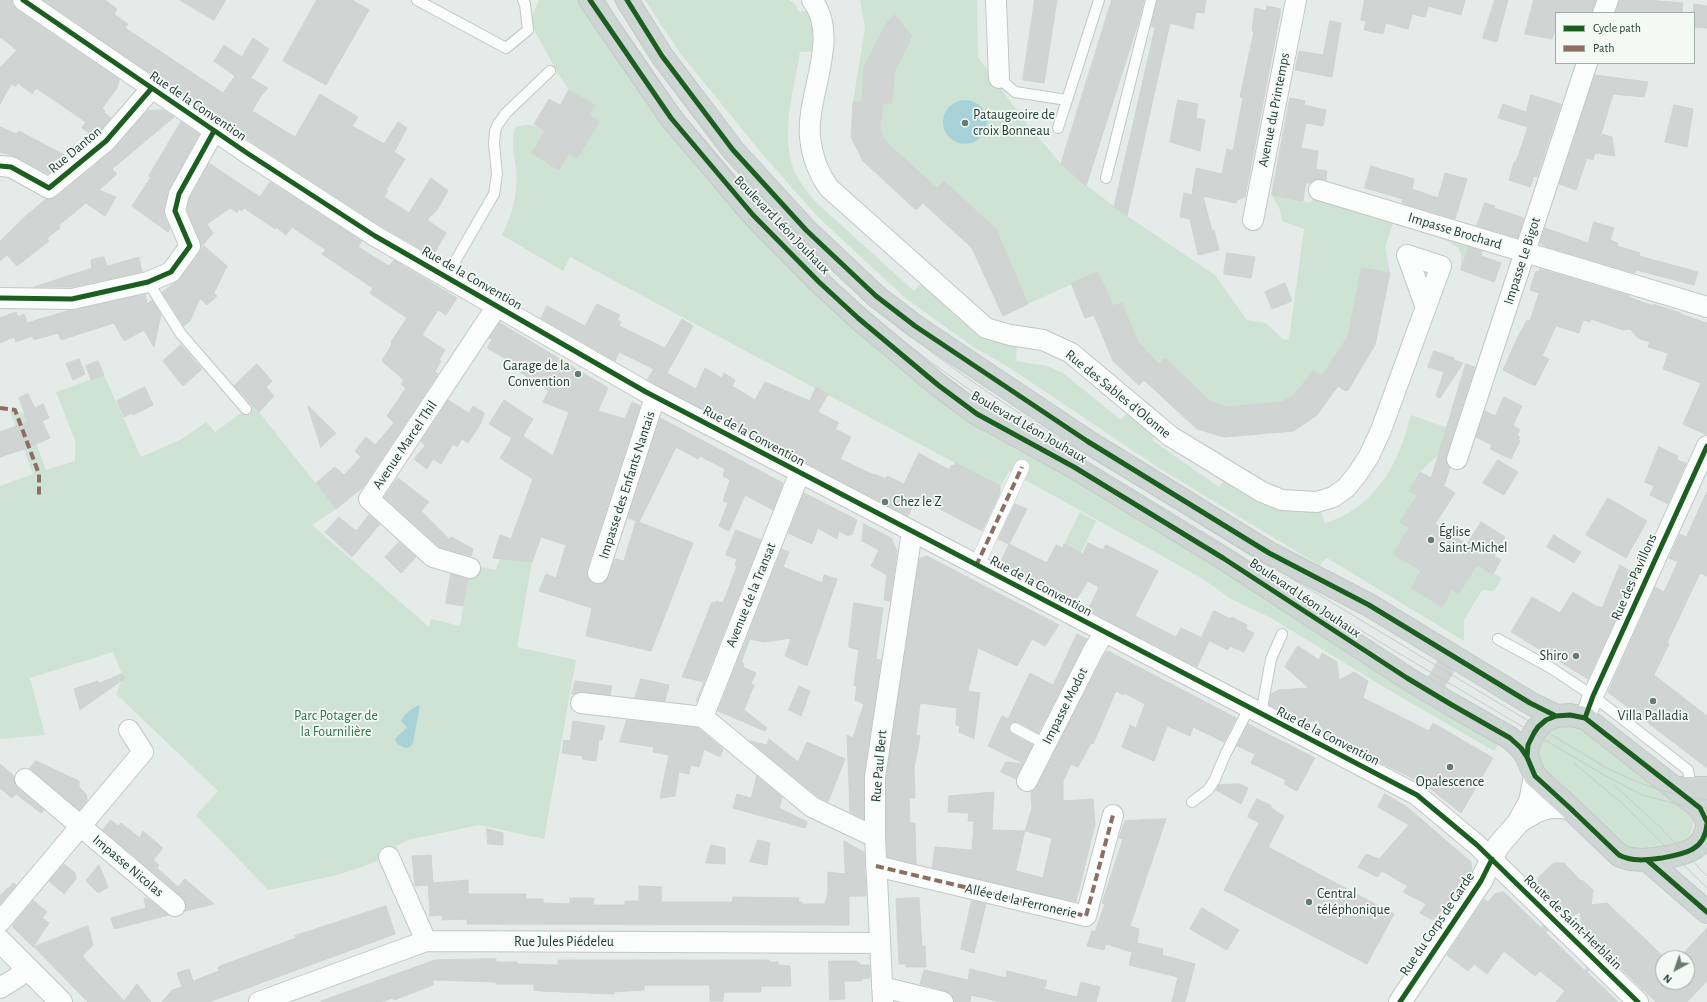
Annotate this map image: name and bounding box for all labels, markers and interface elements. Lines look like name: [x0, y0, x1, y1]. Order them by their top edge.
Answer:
legend: [1555, 12, 1695, 64]
text: Cycle path: [1593, 22, 1641, 34]
text: Path: [1593, 42, 1615, 54]
street label: Avenue du Printemps: [1255, 51, 1293, 169]
street label: Rue de la Convention: [146, 67, 250, 145]
place label: Pataugeoire de croix Bonneau: [973, 107, 1055, 140]
marker: Pataugeoire de croix Bonneau: [960, 118, 970, 128]
street label: Rue Danton: [45, 123, 105, 177]
street label: Boulevard Léon Jouhaux: [731, 172, 833, 278]
street label: Impasse Brochard: [1406, 209, 1504, 253]
street label: Impasse Le Bigot: [1500, 215, 1544, 307]
street label: Rue de la Convention: [419, 242, 525, 314]
street label: Rue des Sables d'Olonne: [1062, 346, 1174, 442]
place label: Garage de la Convention: [503, 358, 570, 390]
marker: Garage de la Convention: [573, 369, 583, 379]
street label: Boulevard Léon Jouhaux: [968, 387, 1090, 467]
street label: Avenue Marcel Thil: [369, 397, 441, 493]
street label: Rue de la Convention: [700, 402, 808, 470]
street label: Impasse des Enfants Nantais: [595, 409, 659, 561]
place label: Chez le Z: [893, 494, 942, 510]
marker: Chez le Z: [880, 497, 890, 507]
place label: Église Saint-Michel: [1439, 524, 1508, 556]
street label: Rue des Pavillons: [1607, 531, 1661, 623]
marker: Église Saint-Michel: [1426, 535, 1436, 545]
street label: Avenue de la Transat: [722, 540, 780, 650]
street label: Rue de la Convention: [987, 552, 1095, 620]
street label: Boulevard Léon Jouhaux: [1246, 554, 1364, 642]
place label: Shiro: [1539, 648, 1568, 664]
marker: Shiro: [1571, 651, 1581, 661]
street label: Impasse Modot: [1039, 665, 1091, 747]
marker: Villa Palladia: [1648, 696, 1658, 706]
street label: Rue de la Convention: [1274, 703, 1382, 769]
park label: Parc Potager de la Fournilière: [294, 708, 378, 740]
place label: Villa Palladia: [1618, 708, 1688, 724]
street label: Rue Paul Bert: [867, 729, 891, 803]
marker: Opalescence: [1445, 762, 1455, 772]
place label: Opalescence: [1416, 774, 1484, 790]
street label: Impasse Nicolas: [89, 831, 167, 901]
street label: Rue du Corps de Garde: [1396, 869, 1478, 979]
street label: Route de Saint-Herblain: [1520, 871, 1626, 973]
street label: Allée de la Ferronerie: [963, 880, 1079, 922]
place label: Central téléphonique: [1317, 886, 1390, 918]
marker: Central téléphonique: [1304, 897, 1314, 907]
street label: Rue Jules Piédeleu: [514, 934, 614, 950]
north arrow: [1655, 950, 1695, 990]
text: N: [1661, 972, 1674, 985]

